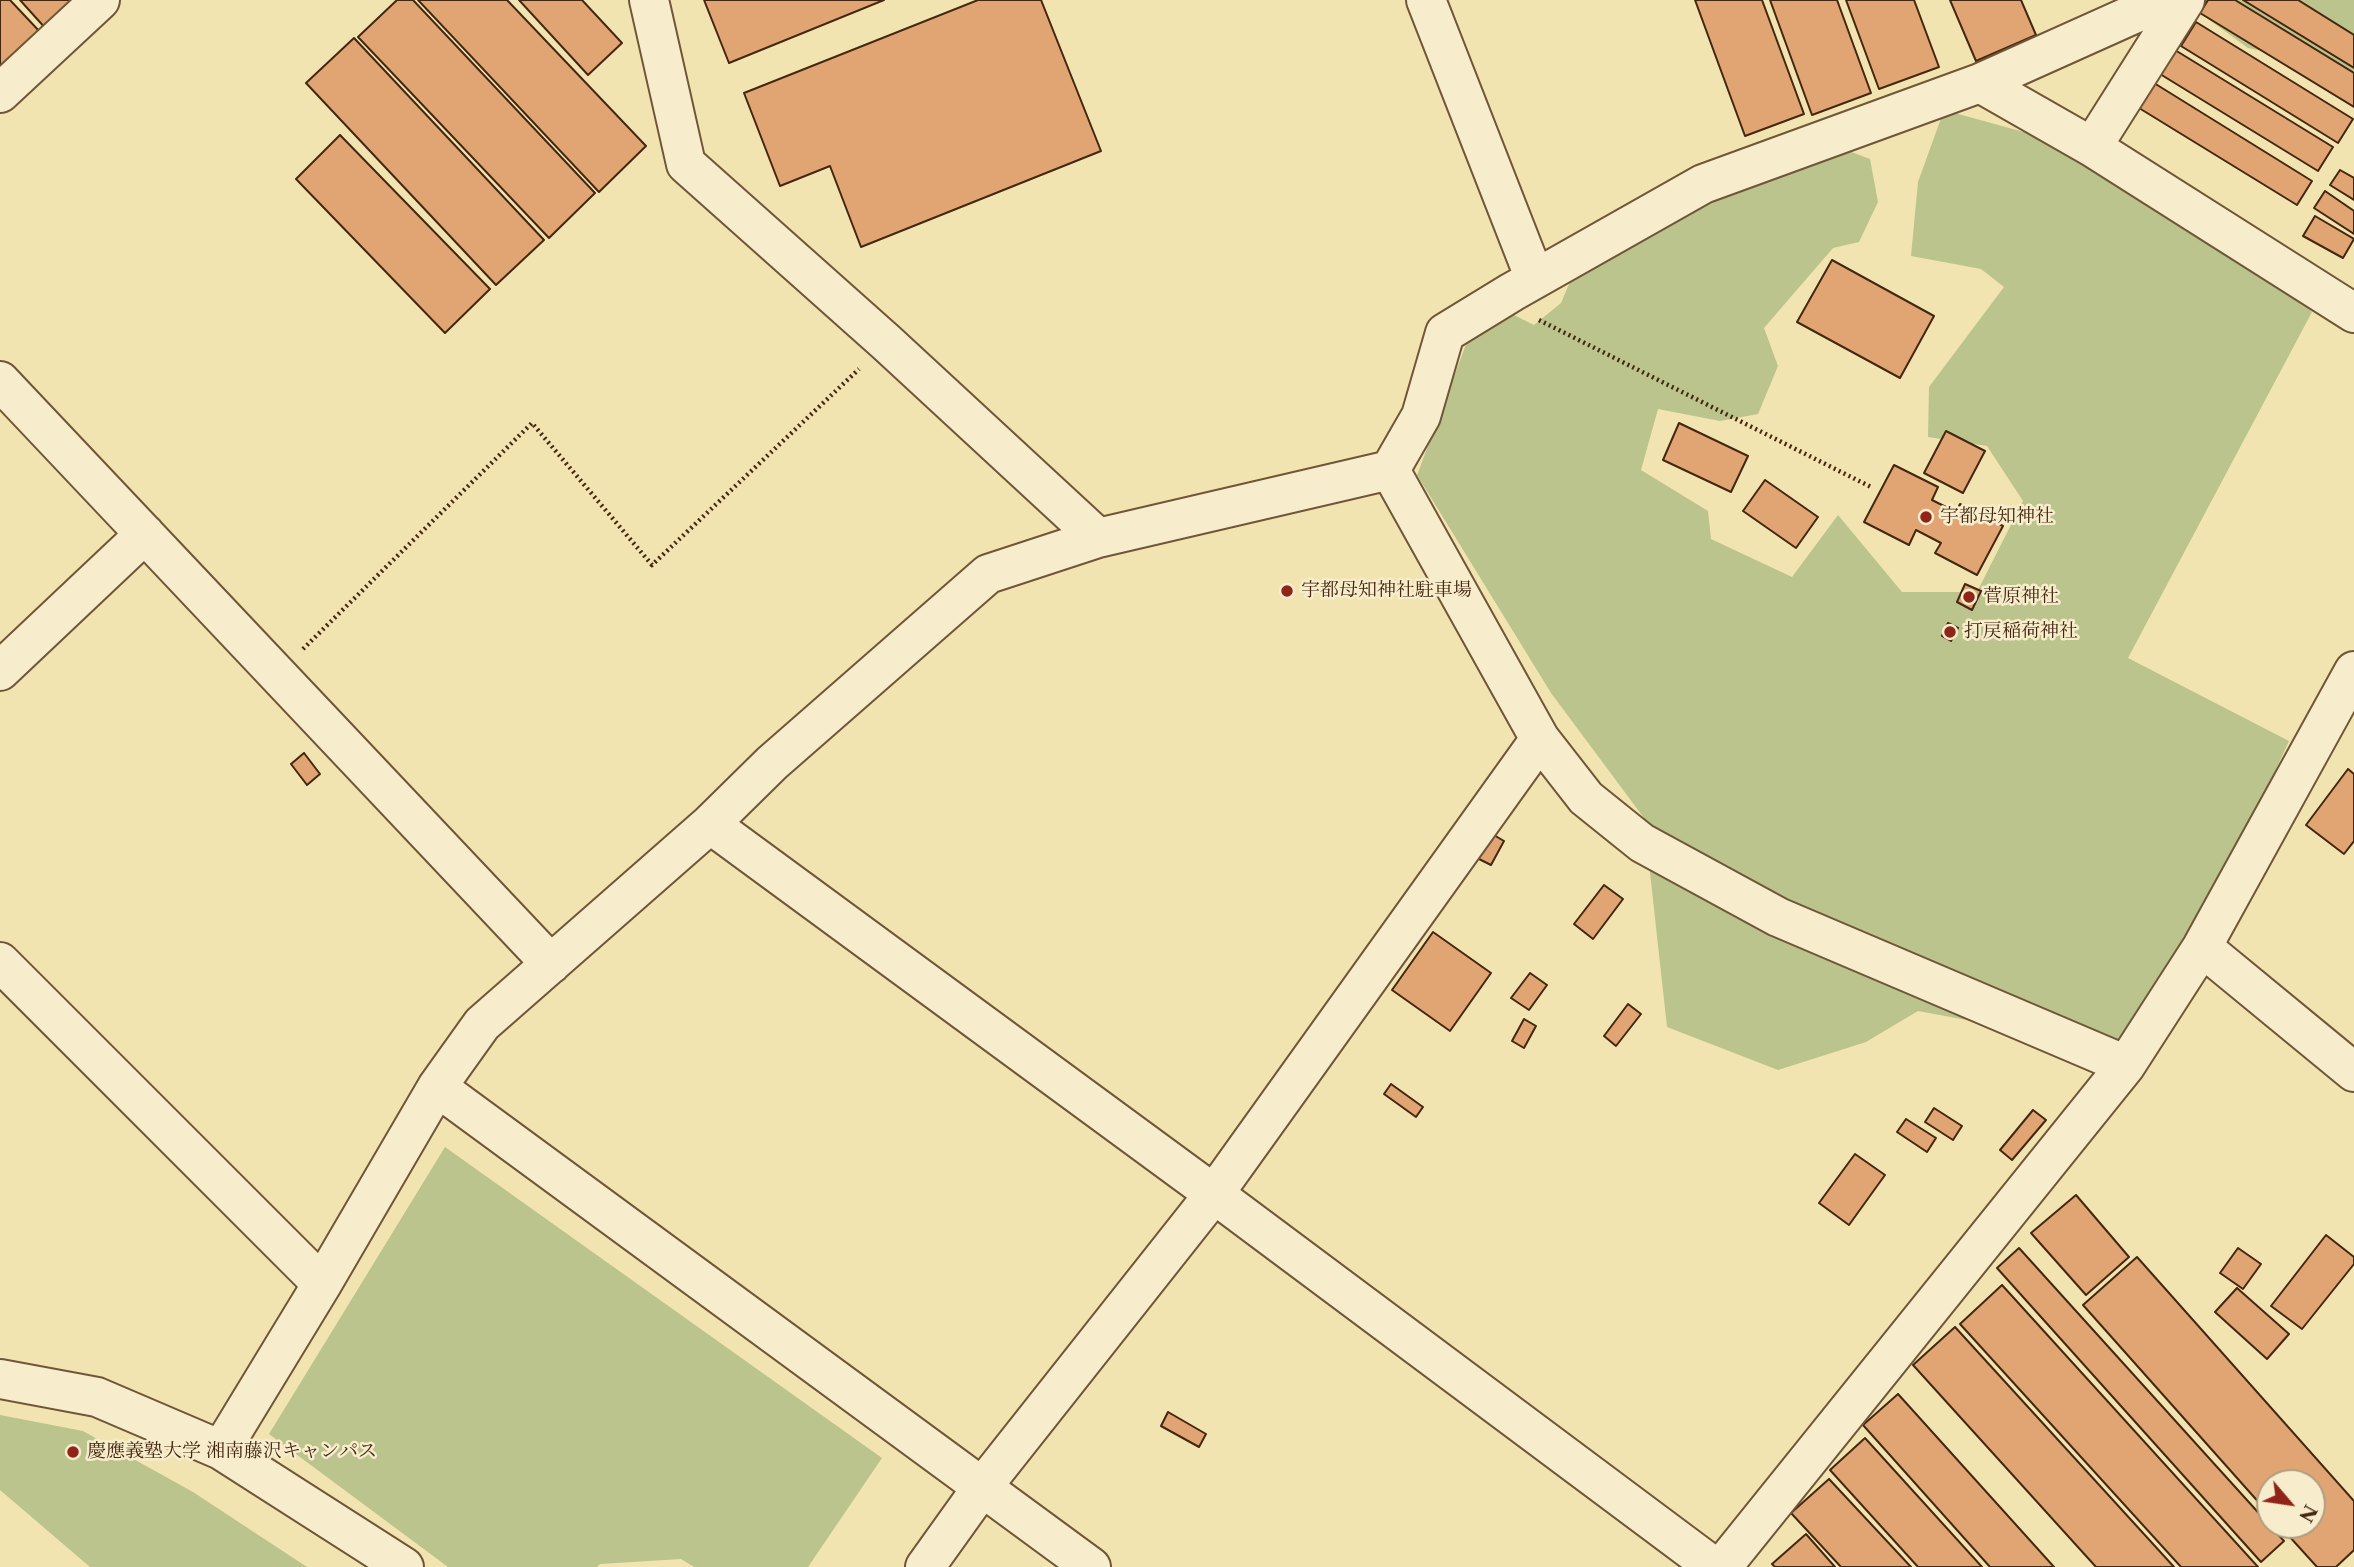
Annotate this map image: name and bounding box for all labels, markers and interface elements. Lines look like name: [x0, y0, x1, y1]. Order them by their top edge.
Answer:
place label: 宇都母知神社: [1940, 506, 2054, 528]
marker: 宇都母知神社: [1918, 509, 1934, 525]
place label: 宇都母知神社駐車場: [1301, 580, 1472, 602]
marker: 宇都母知神社駐車場: [1279, 583, 1295, 599]
place label: 菅原神社: [1983, 586, 2059, 608]
marker: 菅原神社: [1961, 589, 1977, 605]
place label: 打戻稲荷神社: [1964, 621, 2078, 643]
marker: 打戻稲荷神社: [1942, 624, 1958, 640]
place label: 慶應義塾大学 湘南藤沢キャンパス: [87, 1441, 377, 1463]
marker: 慶應義塾大学 湘南藤沢キャンパス: [65, 1444, 81, 1460]
north arrow: [2256, 1469, 2326, 1539]
text: N: [2294, 1501, 2322, 1526]

